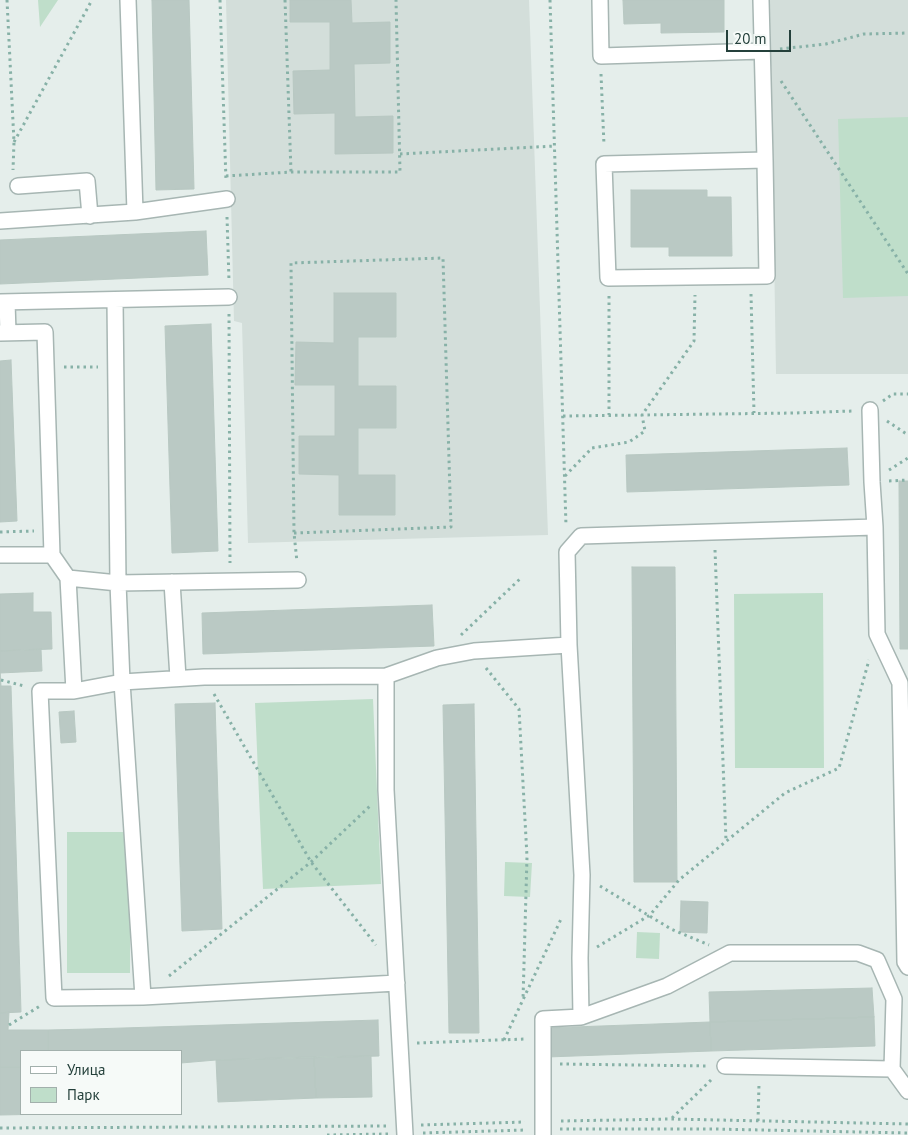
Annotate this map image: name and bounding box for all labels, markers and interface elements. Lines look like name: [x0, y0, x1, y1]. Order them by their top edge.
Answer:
scale bar: [728, 20, 793, 52]
text: 20 m: [734, 29, 767, 48]
legend: [20, 1050, 182, 1115]
text: Улица: [67, 1060, 105, 1079]
text: Парк: [67, 1085, 100, 1104]

